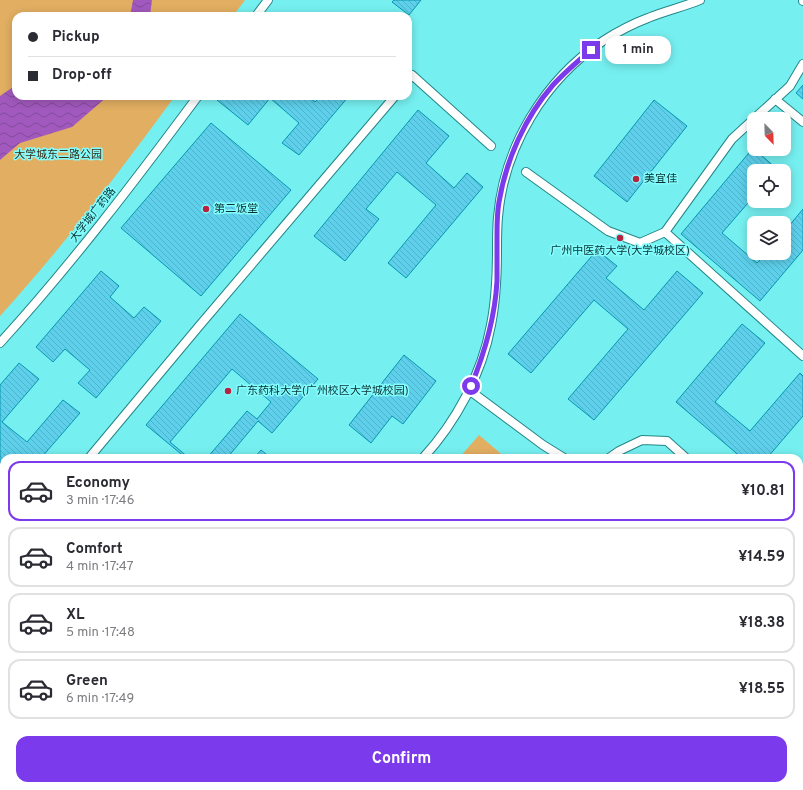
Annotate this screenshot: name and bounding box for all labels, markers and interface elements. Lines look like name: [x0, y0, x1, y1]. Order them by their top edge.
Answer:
text: Pickup: [52, 28, 100, 47]
callout: 1 min: [605, 36, 671, 64]
route end: [582, 41, 600, 59]
text: 1 min: [622, 42, 654, 58]
text: Drop-off: [52, 66, 112, 85]
north arrow: [747, 112, 791, 156]
map controls: [747, 112, 791, 260]
park label: 大学城东二路公园: [14, 148, 102, 162]
button: locate: [747, 164, 791, 208]
place label: 美宜佳: [644, 172, 677, 186]
marker: 美宜佳: [631, 174, 641, 184]
street label: 大学城广药路: [67, 185, 119, 245]
place label: 第二饭堂: [214, 202, 258, 216]
marker: 第二饭堂: [201, 204, 211, 214]
button: layers: [747, 216, 791, 260]
marker: 广州中医药大学(大学城校区): [615, 233, 625, 243]
place label: 广州中医药大学(大学城校区): [550, 244, 690, 258]
route start: [462, 377, 480, 395]
place label: 广东药科大学(广州校区大学城校园): [236, 384, 409, 398]
marker: 广东药科大学(广州校区大学城校园): [223, 386, 233, 396]
icon: car: [18, 473, 54, 509]
text: Economy: [66, 474, 130, 493]
text: ¥10.81: [741, 482, 785, 501]
text: 3 min · 17:46: [66, 493, 134, 509]
icon: car: [18, 539, 54, 575]
text: Comfort: [66, 540, 123, 559]
text: ¥14.59: [738, 548, 785, 567]
text: 4 min · 17:47: [66, 559, 134, 575]
icon: car: [18, 605, 54, 641]
text: XL: [66, 606, 84, 625]
text: ¥18.38: [739, 614, 785, 633]
text: 5 min · 17:48: [66, 625, 135, 641]
icon: car: [18, 671, 54, 707]
text: Green: [66, 672, 108, 691]
text: ¥18.55: [739, 680, 785, 699]
text: 6 min · 17:49: [66, 691, 134, 707]
button: Confirm: [16, 736, 787, 782]

